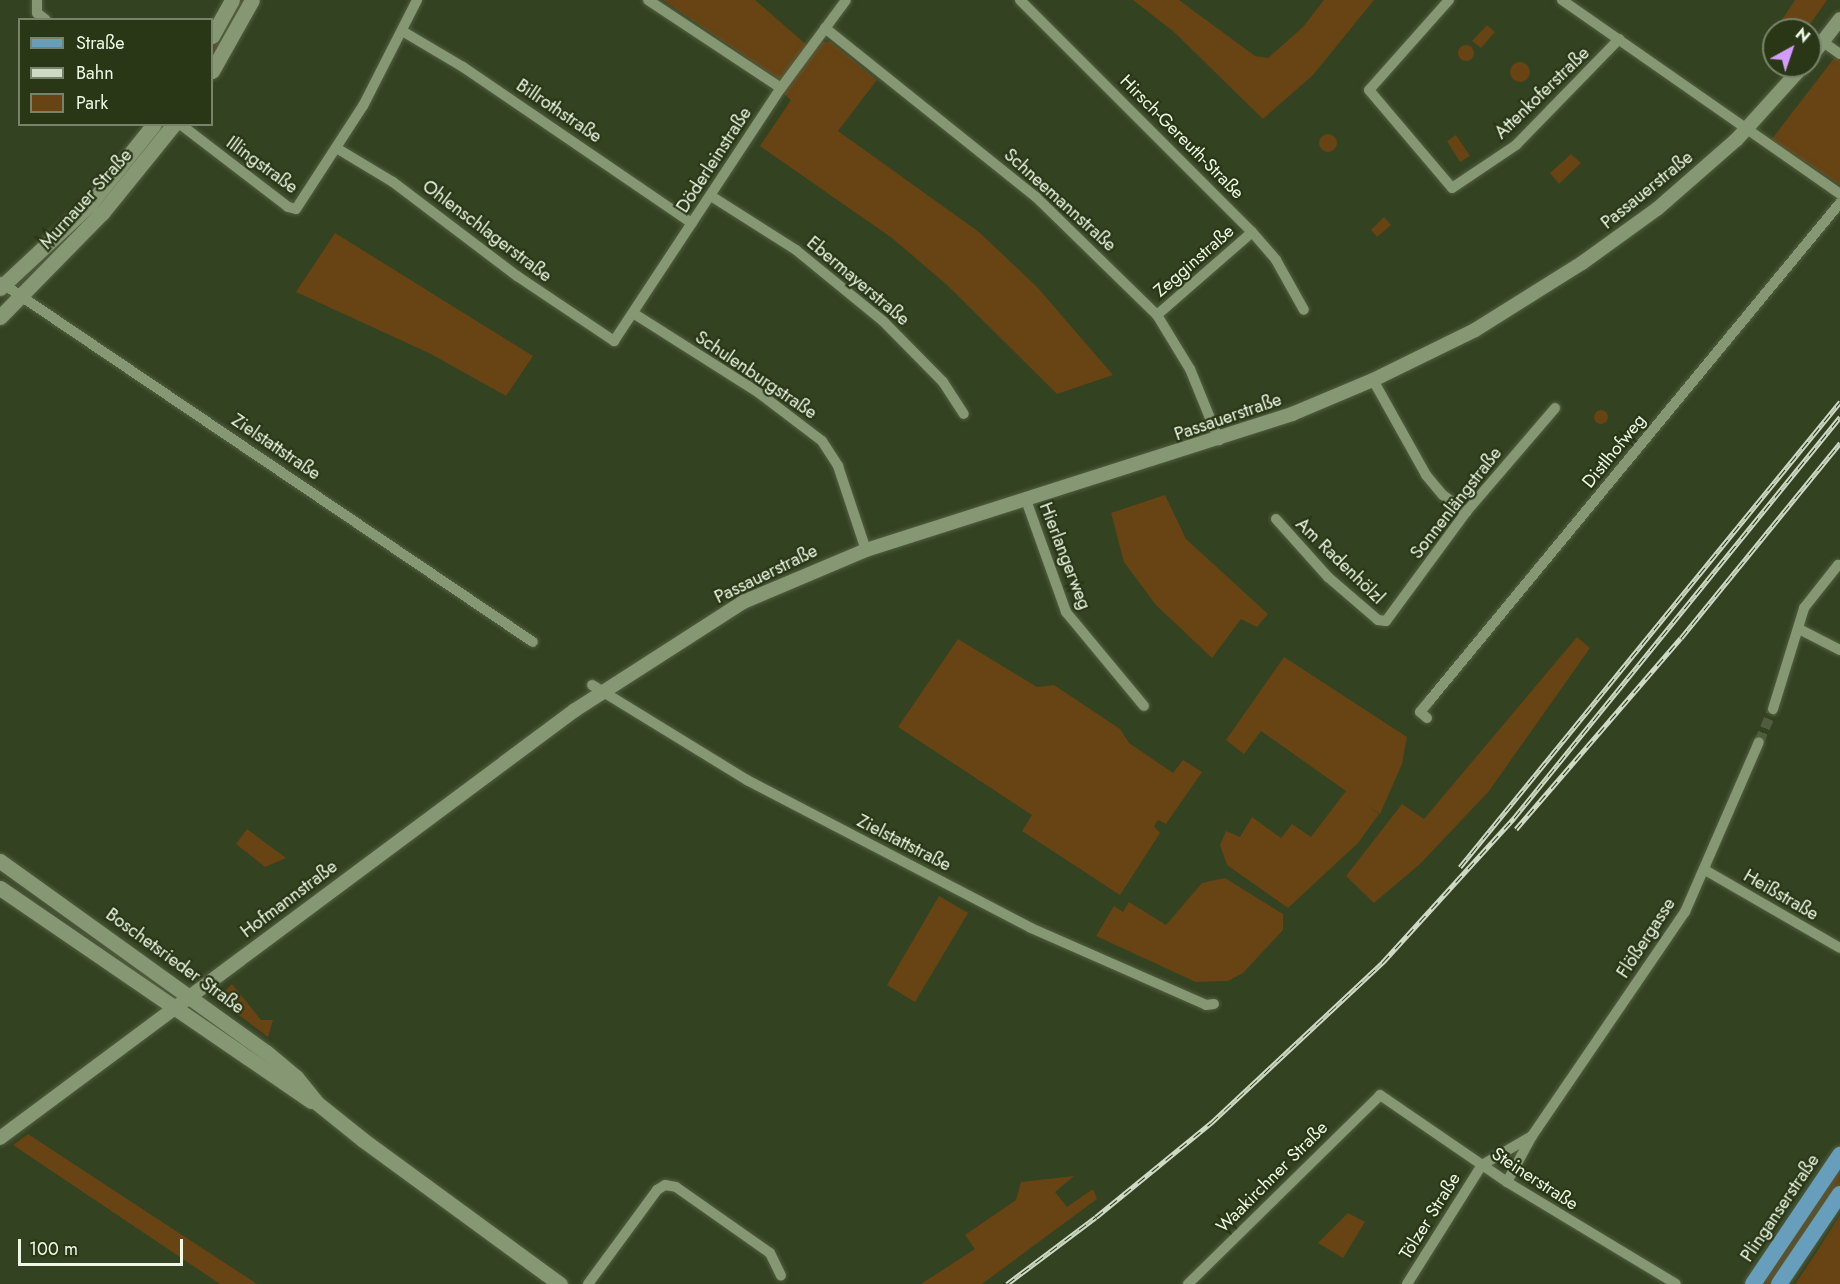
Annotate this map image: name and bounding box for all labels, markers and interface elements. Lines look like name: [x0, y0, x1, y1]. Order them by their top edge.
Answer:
legend: [18, 18, 213, 126]
north arrow: [1762, 18, 1822, 78]
text: N: [1790, 22, 1815, 48]
text: Straße: [76, 30, 124, 56]
street label: Attenkoferstraße: [1490, 42, 1594, 144]
text: Bahn: [76, 60, 114, 86]
street label: Hirsch-Gereuth-Straße: [1115, 70, 1249, 204]
street label: Billrothstraße: [512, 75, 606, 147]
text: Park: [76, 90, 108, 116]
street label: Döderleinstraße: [672, 103, 756, 217]
street label: Illingstraße: [222, 132, 302, 198]
street label: Schneemannstraße: [1000, 144, 1120, 256]
street label: Murnauer Straße: [35, 145, 137, 253]
street label: Passauerstraße: [1597, 146, 1697, 234]
street label: Ohlenschlagerstraße: [418, 175, 556, 287]
street label: Zegginstraße: [1150, 220, 1238, 302]
street label: Ebermayerstraße: [802, 232, 914, 330]
street label: Schulenburgstraße: [691, 326, 821, 424]
street label: Passauerstraße: [1172, 389, 1284, 445]
street label: Zielstattstraße: [227, 409, 325, 485]
street label: Distlhofweg: [1578, 410, 1650, 492]
street label: Sonnenlängstraße: [1406, 443, 1506, 563]
street label: Hierlangerweg: [1035, 499, 1095, 613]
street label: Am Radenhölzl: [1291, 513, 1389, 609]
street label: Passauerstraße: [711, 540, 821, 608]
street label: Zielstattstraße: [853, 810, 955, 876]
street label: Hofmannstraße: [236, 856, 342, 942]
street label: Heißstraße: [1740, 865, 1822, 925]
street label: Flößergasse: [1612, 894, 1680, 982]
street label: Boschetsrieder Straße: [102, 904, 248, 1018]
street label: Waakirchner Straße: [1212, 1117, 1332, 1237]
street label: Steinerstraße: [1488, 1143, 1582, 1215]
street label: Plinganserstraße: [1736, 1150, 1824, 1266]
street label: Tölzer Straße: [1395, 1169, 1465, 1263]
scale bar: [21, 1227, 186, 1265]
text: 100 m: [29, 1236, 78, 1262]

